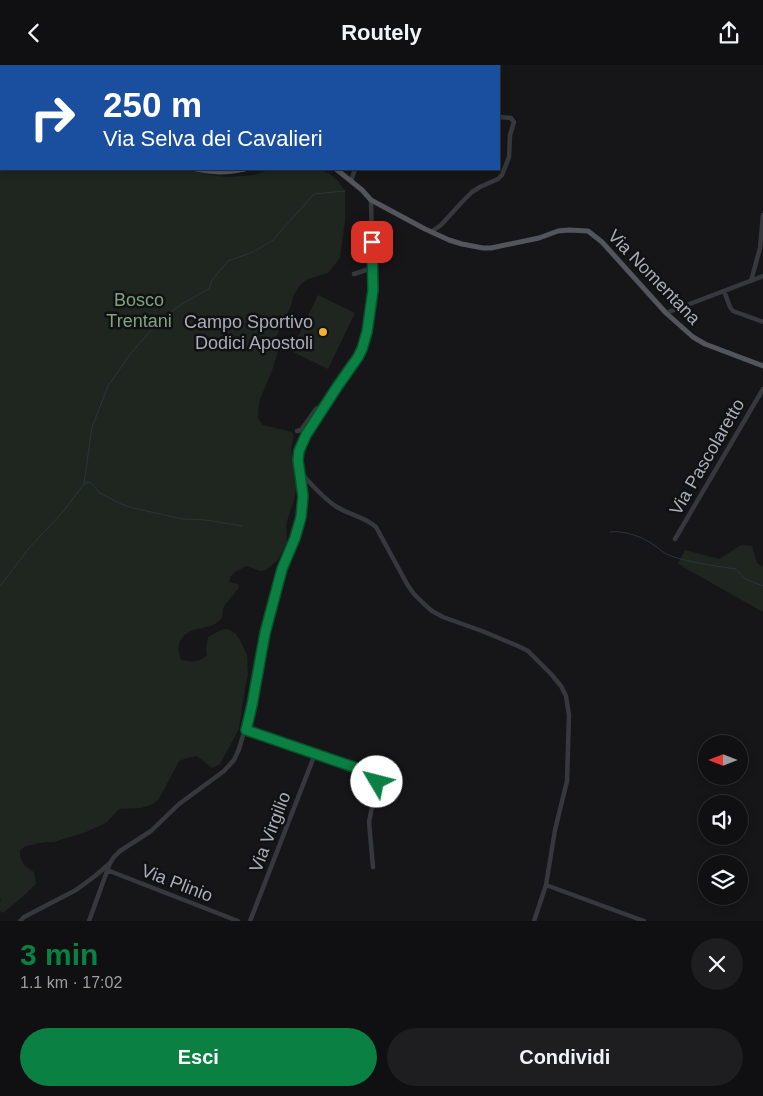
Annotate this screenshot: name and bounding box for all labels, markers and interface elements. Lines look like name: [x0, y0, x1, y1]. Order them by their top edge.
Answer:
icon: back: [20, 19, 48, 47]
icon: share: [715, 19, 743, 47]
text: Routely: [341, 20, 422, 45]
icon: right: [20, 85, 85, 150]
text: 250 m: [103, 85, 202, 124]
text: Via Selva dei Cavalieri: [103, 126, 323, 151]
pin: [351, 221, 393, 263]
street label: Via Nomentana: [604, 226, 705, 329]
icon: arrive: [358, 228, 386, 256]
park label: Bosco Trentani: [106, 290, 172, 331]
place label: Campo Sportivo Dodici Apostoli: [184, 312, 313, 353]
marker: Campo Sportivo Dodici Apostoli: [317, 326, 329, 338]
street label: Via Pascolaretto: [666, 395, 748, 519]
north arrow: [698, 735, 748, 785]
map controls: [698, 735, 748, 905]
position arrow: [350, 755, 402, 807]
street label: Via Virgilio: [246, 789, 294, 875]
button: sound: [698, 795, 748, 845]
button: layers: [698, 855, 748, 905]
street label: Via Plinio: [139, 860, 215, 906]
text: 3 min: [20, 938, 98, 971]
button: close: [691, 938, 743, 990]
text: 1.1 km · 17:02: [20, 974, 122, 991]
button: Esci: [20, 1028, 377, 1086]
button: Condividi: [387, 1028, 743, 1086]

